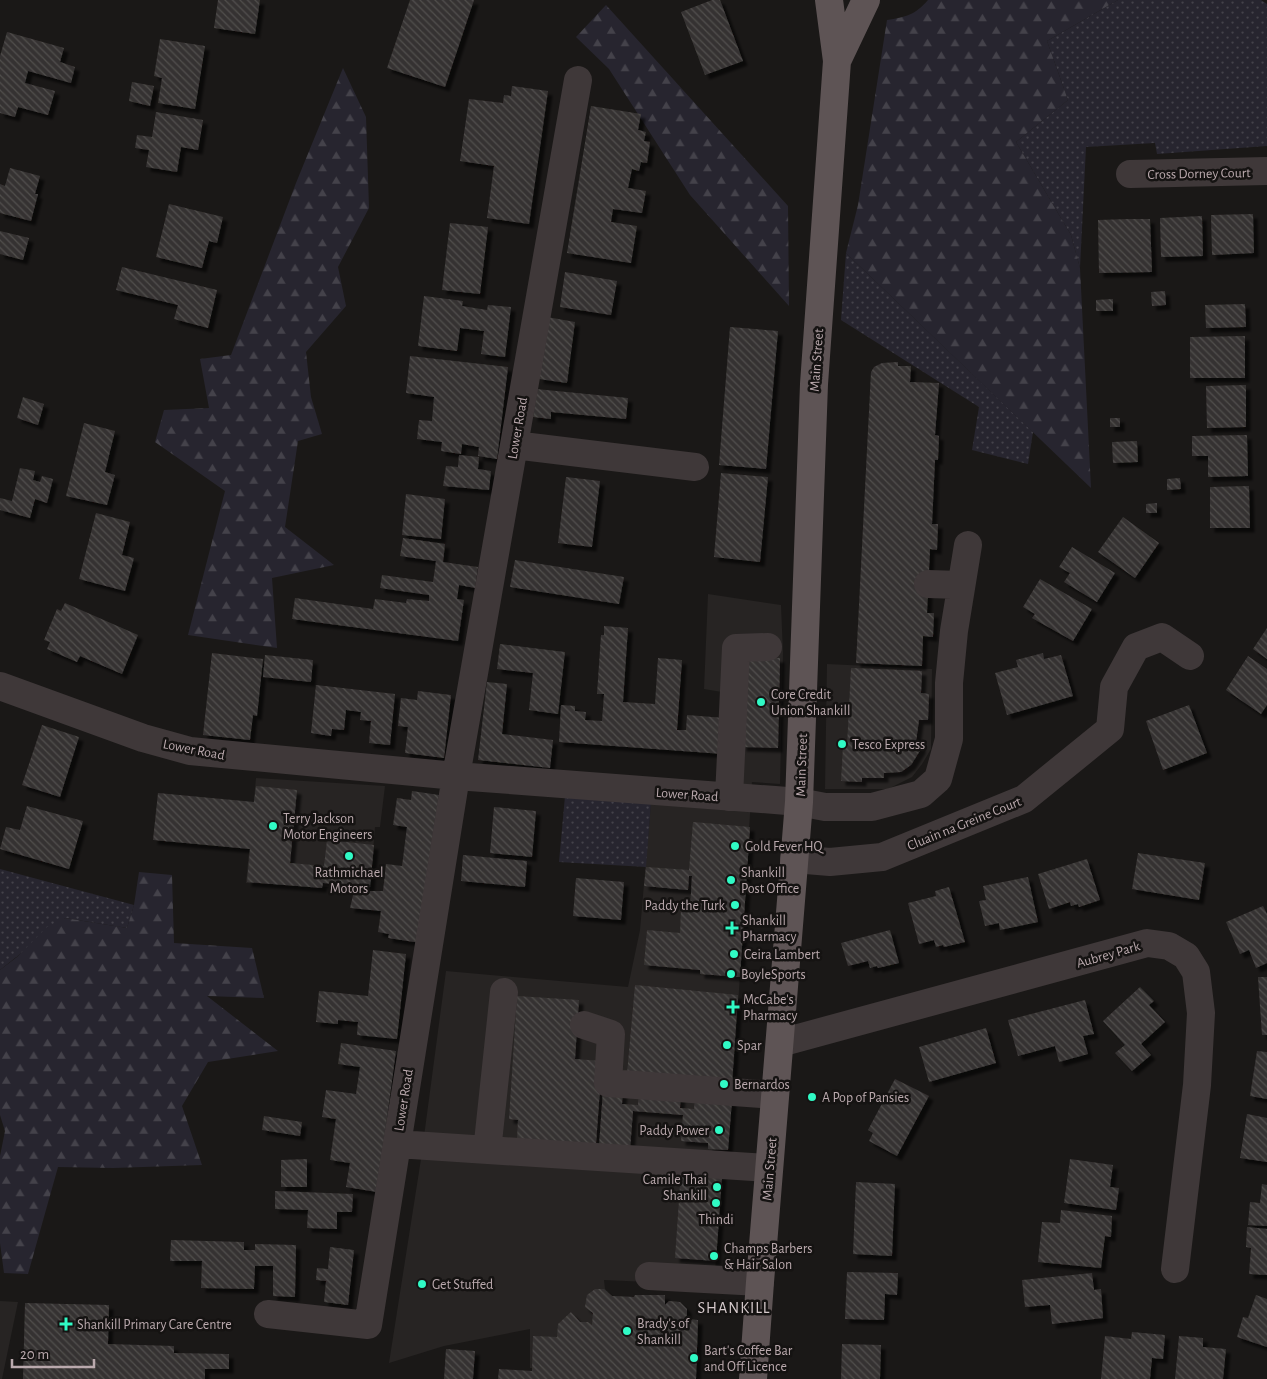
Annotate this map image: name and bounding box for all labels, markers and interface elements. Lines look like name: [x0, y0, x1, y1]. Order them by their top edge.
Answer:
street label: Cross Dorney Court: [1147, 166, 1251, 182]
street label: Main Street: [808, 328, 826, 392]
street label: Lower Road: [506, 396, 530, 460]
place label: Core Credit Union Shankill: [771, 688, 850, 718]
marker: Core Credit Union Shankill: [755, 696, 767, 708]
street label: Main Street: [794, 733, 810, 797]
street label: Lower Road: [162, 737, 226, 763]
marker: Tesco Express: [836, 738, 848, 750]
place label: Tesco Express: [852, 738, 925, 752]
street label: Lower Road: [655, 786, 719, 804]
street label: Cluain na Greine Court: [905, 794, 1024, 853]
place label: Terry Jackson Motor Engineers: [283, 812, 372, 842]
marker: Terry Jackson Motor Engineers: [267, 820, 279, 832]
marker: Gold Fever HQ: [729, 840, 741, 852]
place label: Gold Fever HQ: [745, 840, 824, 854]
marker: Rathmichael Motors: [343, 850, 355, 862]
place label: Rathmichael Motors: [314, 866, 384, 896]
place label: Shankill Post Office: [741, 866, 799, 896]
marker: Shankill Post Office: [725, 874, 737, 886]
place label: Paddy the Turk: [645, 899, 726, 913]
marker: Paddy the Turk: [729, 899, 741, 911]
place label: Shankill Pharmacy: [742, 914, 796, 944]
marker: Shankill Pharmacy: [726, 922, 738, 934]
street label: Aubrey Park: [1075, 939, 1142, 971]
marker: Ceira Lambert: [728, 948, 740, 960]
place label: Ceira Lambert: [744, 948, 821, 962]
marker: BoyleSports: [725, 968, 737, 980]
place label: BoyleSports: [741, 968, 806, 982]
place label: McCabe's Pharmacy: [743, 993, 797, 1023]
marker: McCabe's Pharmacy: [727, 1001, 739, 1013]
marker: Spar: [721, 1039, 733, 1051]
place label: Spar: [737, 1039, 762, 1053]
street label: Lower Road: [392, 1068, 416, 1132]
marker: Bernardos: [718, 1078, 730, 1090]
place label: Bernardos: [734, 1078, 790, 1092]
marker: A Pop of Pansies: [806, 1091, 818, 1103]
place label: A Pop of Pansies: [822, 1091, 909, 1105]
place label: Paddy Power: [639, 1124, 709, 1138]
marker: Paddy Power: [713, 1124, 725, 1136]
street label: Main Street: [760, 1136, 780, 1201]
place label: Camile Thai Shankill: [643, 1173, 707, 1203]
marker: Camile Thai Shankill: [711, 1181, 723, 1193]
marker: Thindi: [710, 1197, 722, 1209]
place label: Thindi: [698, 1213, 734, 1227]
place label: Champs Barbers & Hair Salon: [724, 1242, 812, 1272]
marker: Champs Barbers & Hair Salon: [708, 1250, 720, 1262]
marker: Get Stuffed: [416, 1278, 428, 1290]
place label: Get Stuffed: [432, 1278, 493, 1292]
district label: SHANKILL: [697, 1300, 771, 1316]
marker: Shankill Primary Care Centre: [59, 1317, 73, 1331]
place label: Brady's of Shankill: [637, 1317, 690, 1347]
place label: Shankill Primary Care Centre: [77, 1318, 232, 1332]
marker: Brady's of Shankill: [621, 1325, 633, 1337]
scale bar: [12, 1336, 95, 1368]
place label: Bart's Coffee Bar and Off Licence: [704, 1344, 793, 1374]
text: 20 m: [20, 1347, 49, 1362]
marker: Bart's Coffee Bar and Off Licence: [688, 1352, 700, 1364]

